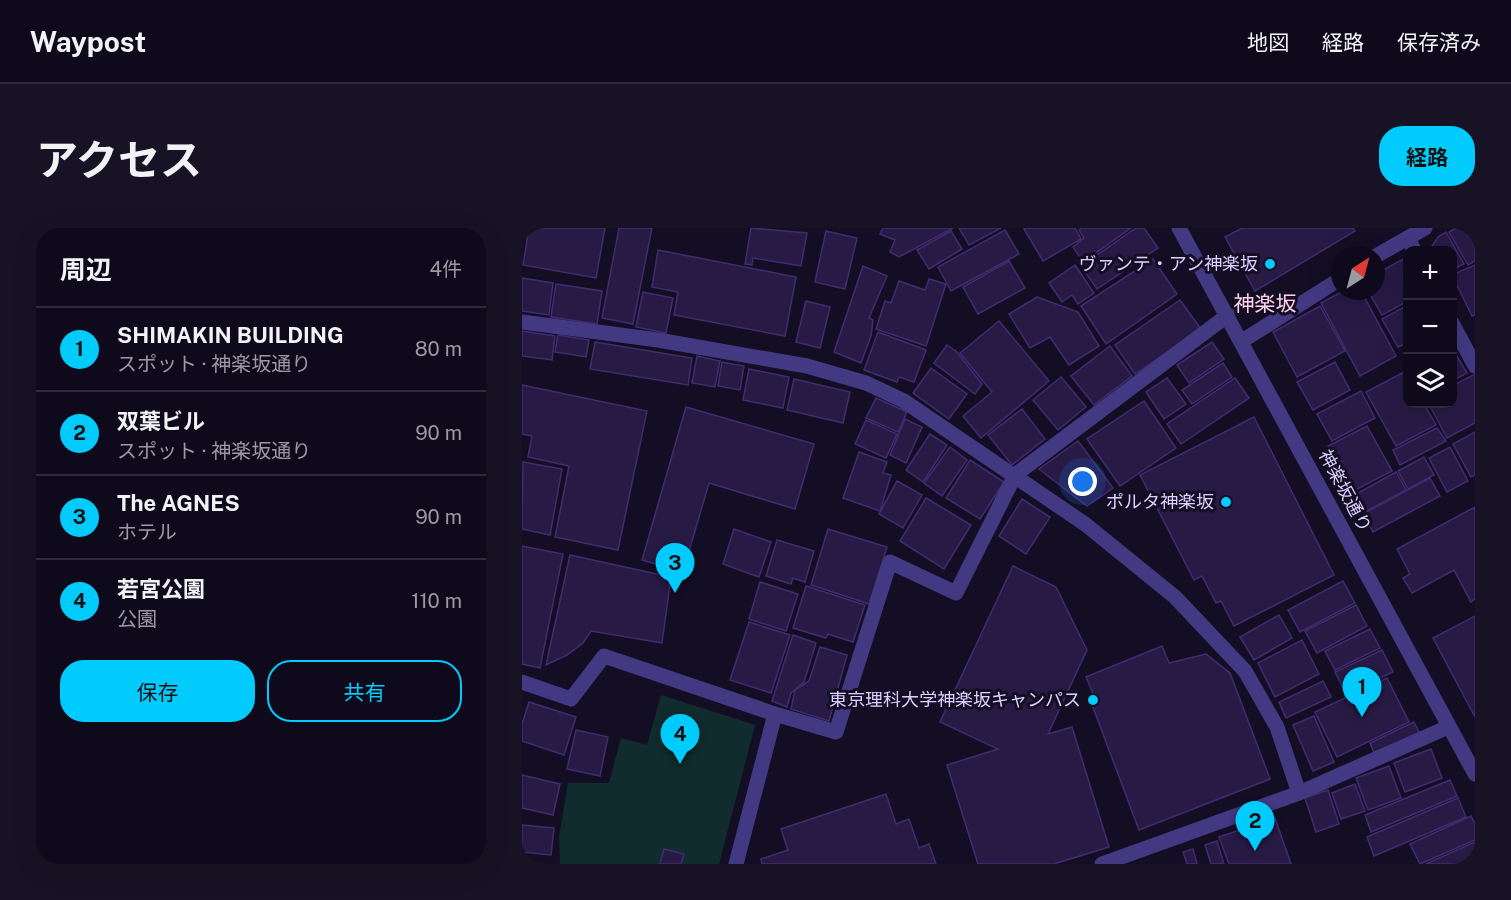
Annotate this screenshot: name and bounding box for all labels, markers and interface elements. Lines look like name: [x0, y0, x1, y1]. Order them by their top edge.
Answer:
text: Waypost: [30, 25, 146, 58]
text: 地図: [1247, 30, 1289, 55]
text: 経路: [1322, 30, 1364, 55]
text: 保存済み: [1397, 30, 1481, 55]
button: 経路: [1379, 126, 1475, 186]
text: アクセス: [36, 135, 202, 184]
north arrow: [1331, 246, 1385, 300]
map controls: [1403, 246, 1457, 408]
button: +: [1403, 246, 1457, 300]
place label: ヴァンテ・アン神楽坂: [1079, 253, 1258, 274]
text: 周辺: [60, 254, 112, 285]
text: 4件: [429, 257, 462, 281]
marker: ヴァンテ・アン神楽坂: [1263, 257, 1277, 271]
district label: 神楽坂: [1234, 291, 1297, 316]
button: −: [1403, 300, 1457, 354]
text: SHIMAKIN BUILDING: [117, 322, 344, 348]
text: 1: [75, 337, 84, 361]
text: 80 m: [415, 337, 462, 361]
text: スポット · 神楽坂通り: [117, 352, 311, 376]
button: layers: [1403, 354, 1457, 408]
text: 双葉ビル: [117, 408, 205, 434]
text: 2: [73, 421, 86, 445]
text: 90 m: [415, 421, 462, 445]
text: スポット · 神楽坂通り: [117, 439, 311, 463]
street label: 神楽坂通り: [1315, 446, 1376, 535]
your location: [1068, 467, 1097, 496]
text: The AGNES: [117, 490, 240, 516]
place label: ポルタ神楽坂: [1106, 491, 1214, 512]
marker: ポルタ神楽坂: [1219, 495, 1233, 509]
text: 3: [73, 505, 86, 529]
text: 90 m: [415, 505, 462, 529]
text: ホテル: [117, 520, 177, 544]
pin: 3: [656, 544, 694, 593]
text: 若宮公園: [117, 576, 205, 602]
text: 4: [73, 589, 86, 613]
text: 110 m: [411, 589, 462, 613]
text: 公園: [117, 607, 157, 631]
button: 保存: [60, 660, 255, 722]
button: 共有: [267, 660, 462, 722]
pin: 1: [1342, 668, 1382, 717]
place label: 東京理科大学神楽坂キャンパス: [829, 689, 1081, 710]
marker: 東京理科大学神楽坂キャンパス: [1086, 693, 1100, 707]
pin: 4: [660, 714, 700, 764]
pin: 2: [1236, 802, 1274, 851]

